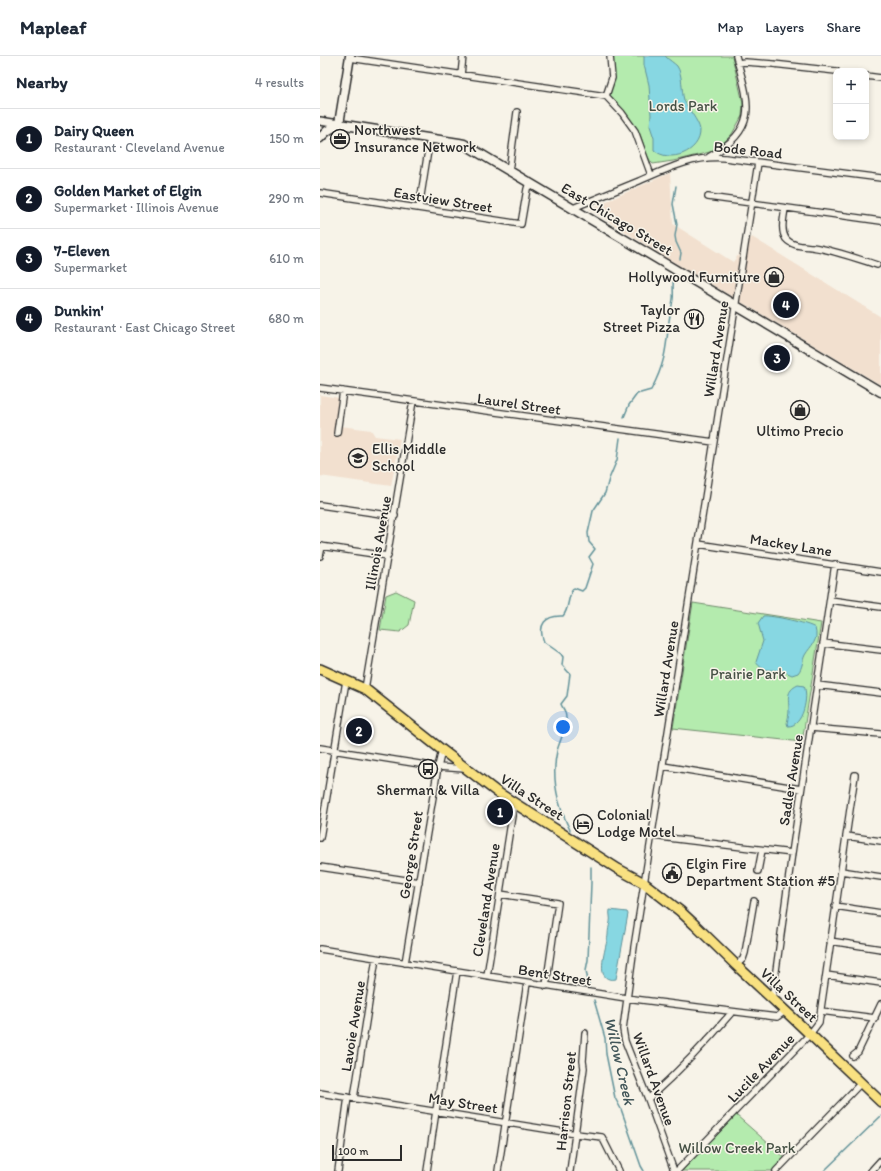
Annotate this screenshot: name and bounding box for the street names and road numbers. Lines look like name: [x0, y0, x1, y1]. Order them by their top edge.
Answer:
street label: Bode Road: [713, 137, 783, 163]
street label: East Chicago Street: [558, 179, 676, 260]
street label: Eastview Street: [392, 183, 494, 217]
street label: Willard Avenue: [699, 299, 733, 399]
street label: Laurel Street: [476, 389, 562, 419]
street label: Illinois Avenue: [361, 494, 395, 592]
street label: Mackey Lane: [749, 530, 833, 560]
street label: Willard Avenue: [649, 619, 683, 719]
street label: Sadler Avenue: [775, 733, 807, 827]
street label: Villa Street: [497, 770, 567, 824]
street label: George Street: [395, 809, 427, 900]
street label: Cleveland Avenue: [468, 842, 504, 958]
street label: Bent Street: [517, 960, 593, 990]
street label: Villa Street: [757, 964, 822, 1026]
street label: Lavoie Avenue: [337, 979, 369, 1073]
street label: Willard Avenue: [629, 1030, 679, 1128]
street label: Lucile Avenue: [724, 1030, 798, 1106]
street label: Harrison Street: [552, 1050, 580, 1152]
street label: May Street: [427, 1089, 499, 1117]

